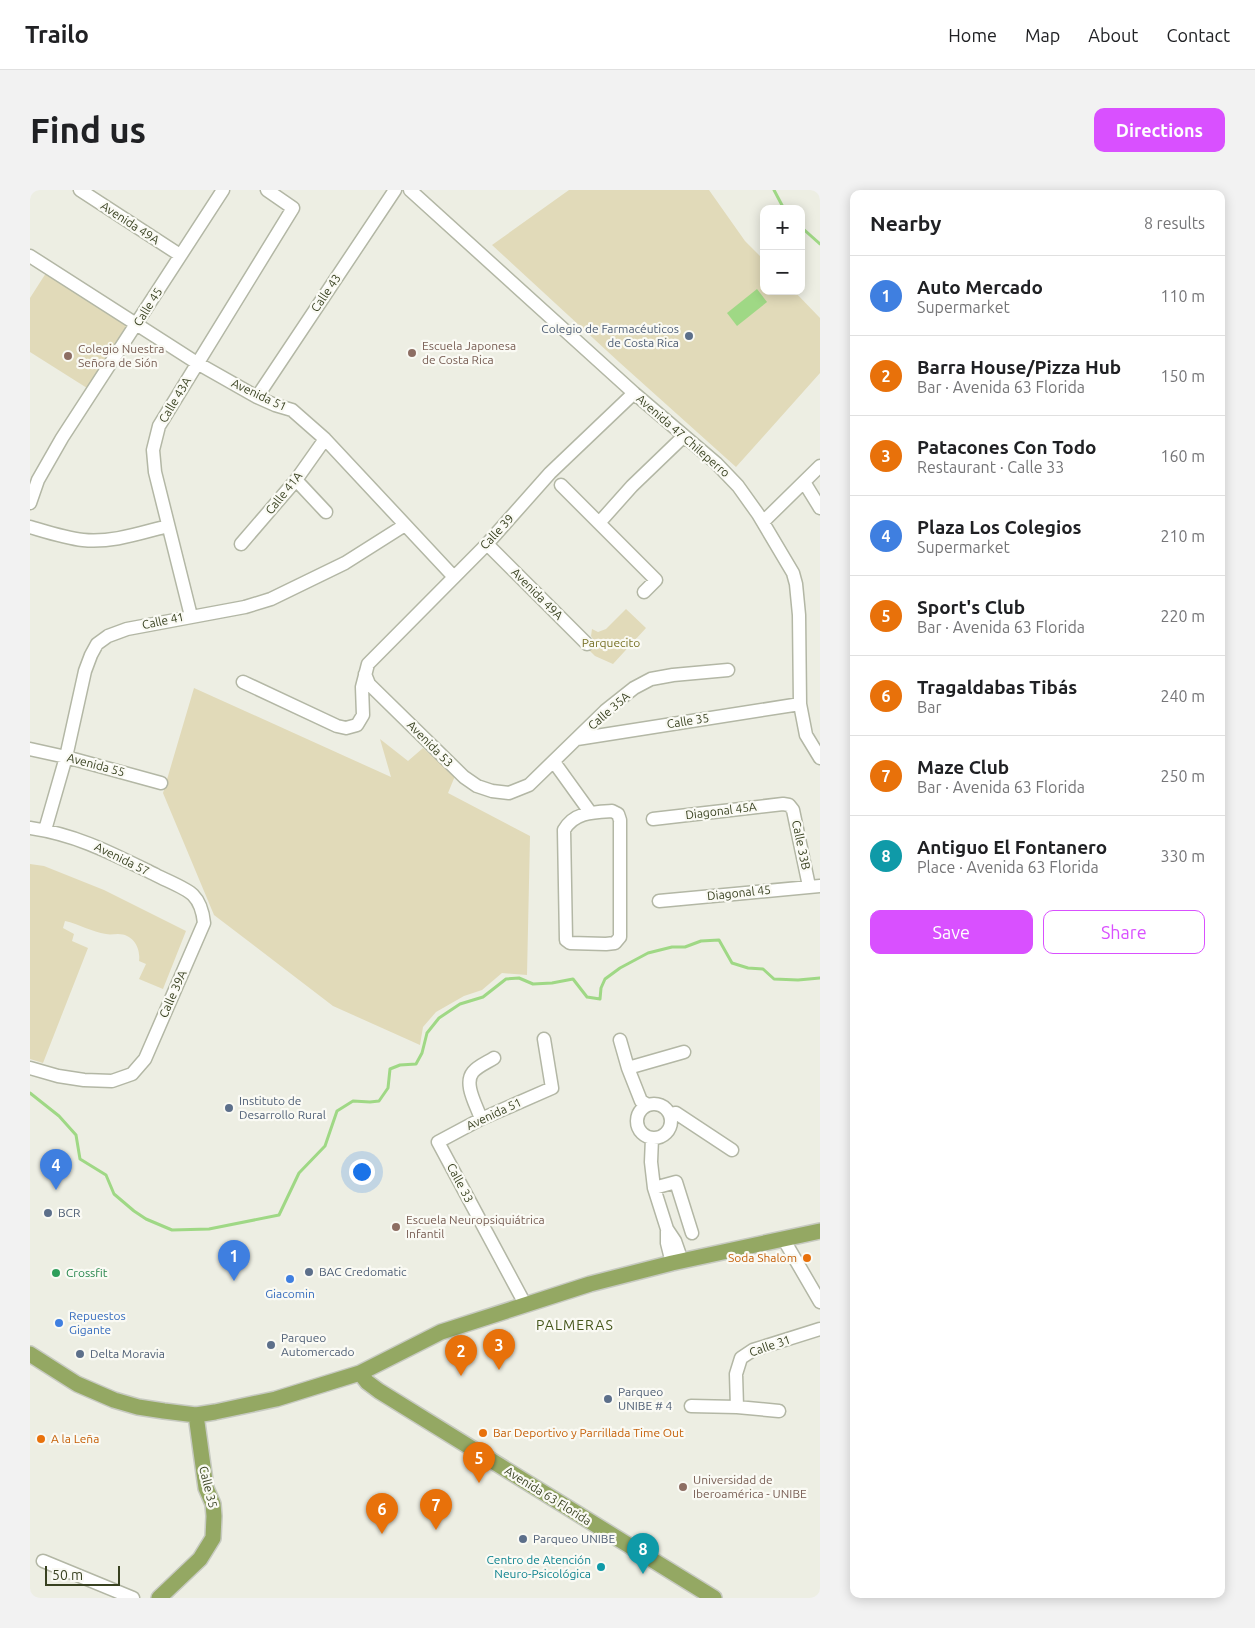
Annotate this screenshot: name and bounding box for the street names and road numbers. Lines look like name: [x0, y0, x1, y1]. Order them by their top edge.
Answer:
street label: Avenida 49A: [99, 199, 162, 246]
street label: Calle 43: [308, 271, 343, 314]
street label: Calle 45: [131, 285, 164, 328]
street label: Calle 43A: [156, 375, 193, 425]
street label: Avenida 51: [230, 376, 289, 413]
street label: Avenida 47 Chileperro: [634, 392, 732, 479]
street label: Calle 41A: [263, 469, 305, 516]
street label: Calle 39: [477, 512, 516, 552]
street label: Avenida 49A: [509, 565, 566, 622]
street label: Calle 41: [141, 610, 185, 631]
street label: Calle 35A: [585, 689, 632, 732]
street label: Calle 35: [666, 711, 710, 730]
street label: Avenida 53: [405, 718, 456, 769]
street label: Avenida 55: [66, 751, 126, 778]
street label: Diagonal 45A: [685, 800, 758, 821]
street label: Calle 33B: [790, 819, 813, 871]
street label: Avenida 57: [93, 840, 152, 877]
street label: Diagonal 45: [706, 883, 771, 902]
street label: Calle 39A: [156, 968, 189, 1020]
street label: Avenida 51: [464, 1095, 523, 1132]
street label: Calle 33: [445, 1161, 476, 1205]
street label: Calle 31: [748, 1332, 792, 1359]
street label: Avenida 63 Florida: [503, 1464, 594, 1527]
street label: Calle 35: [197, 1465, 220, 1509]

